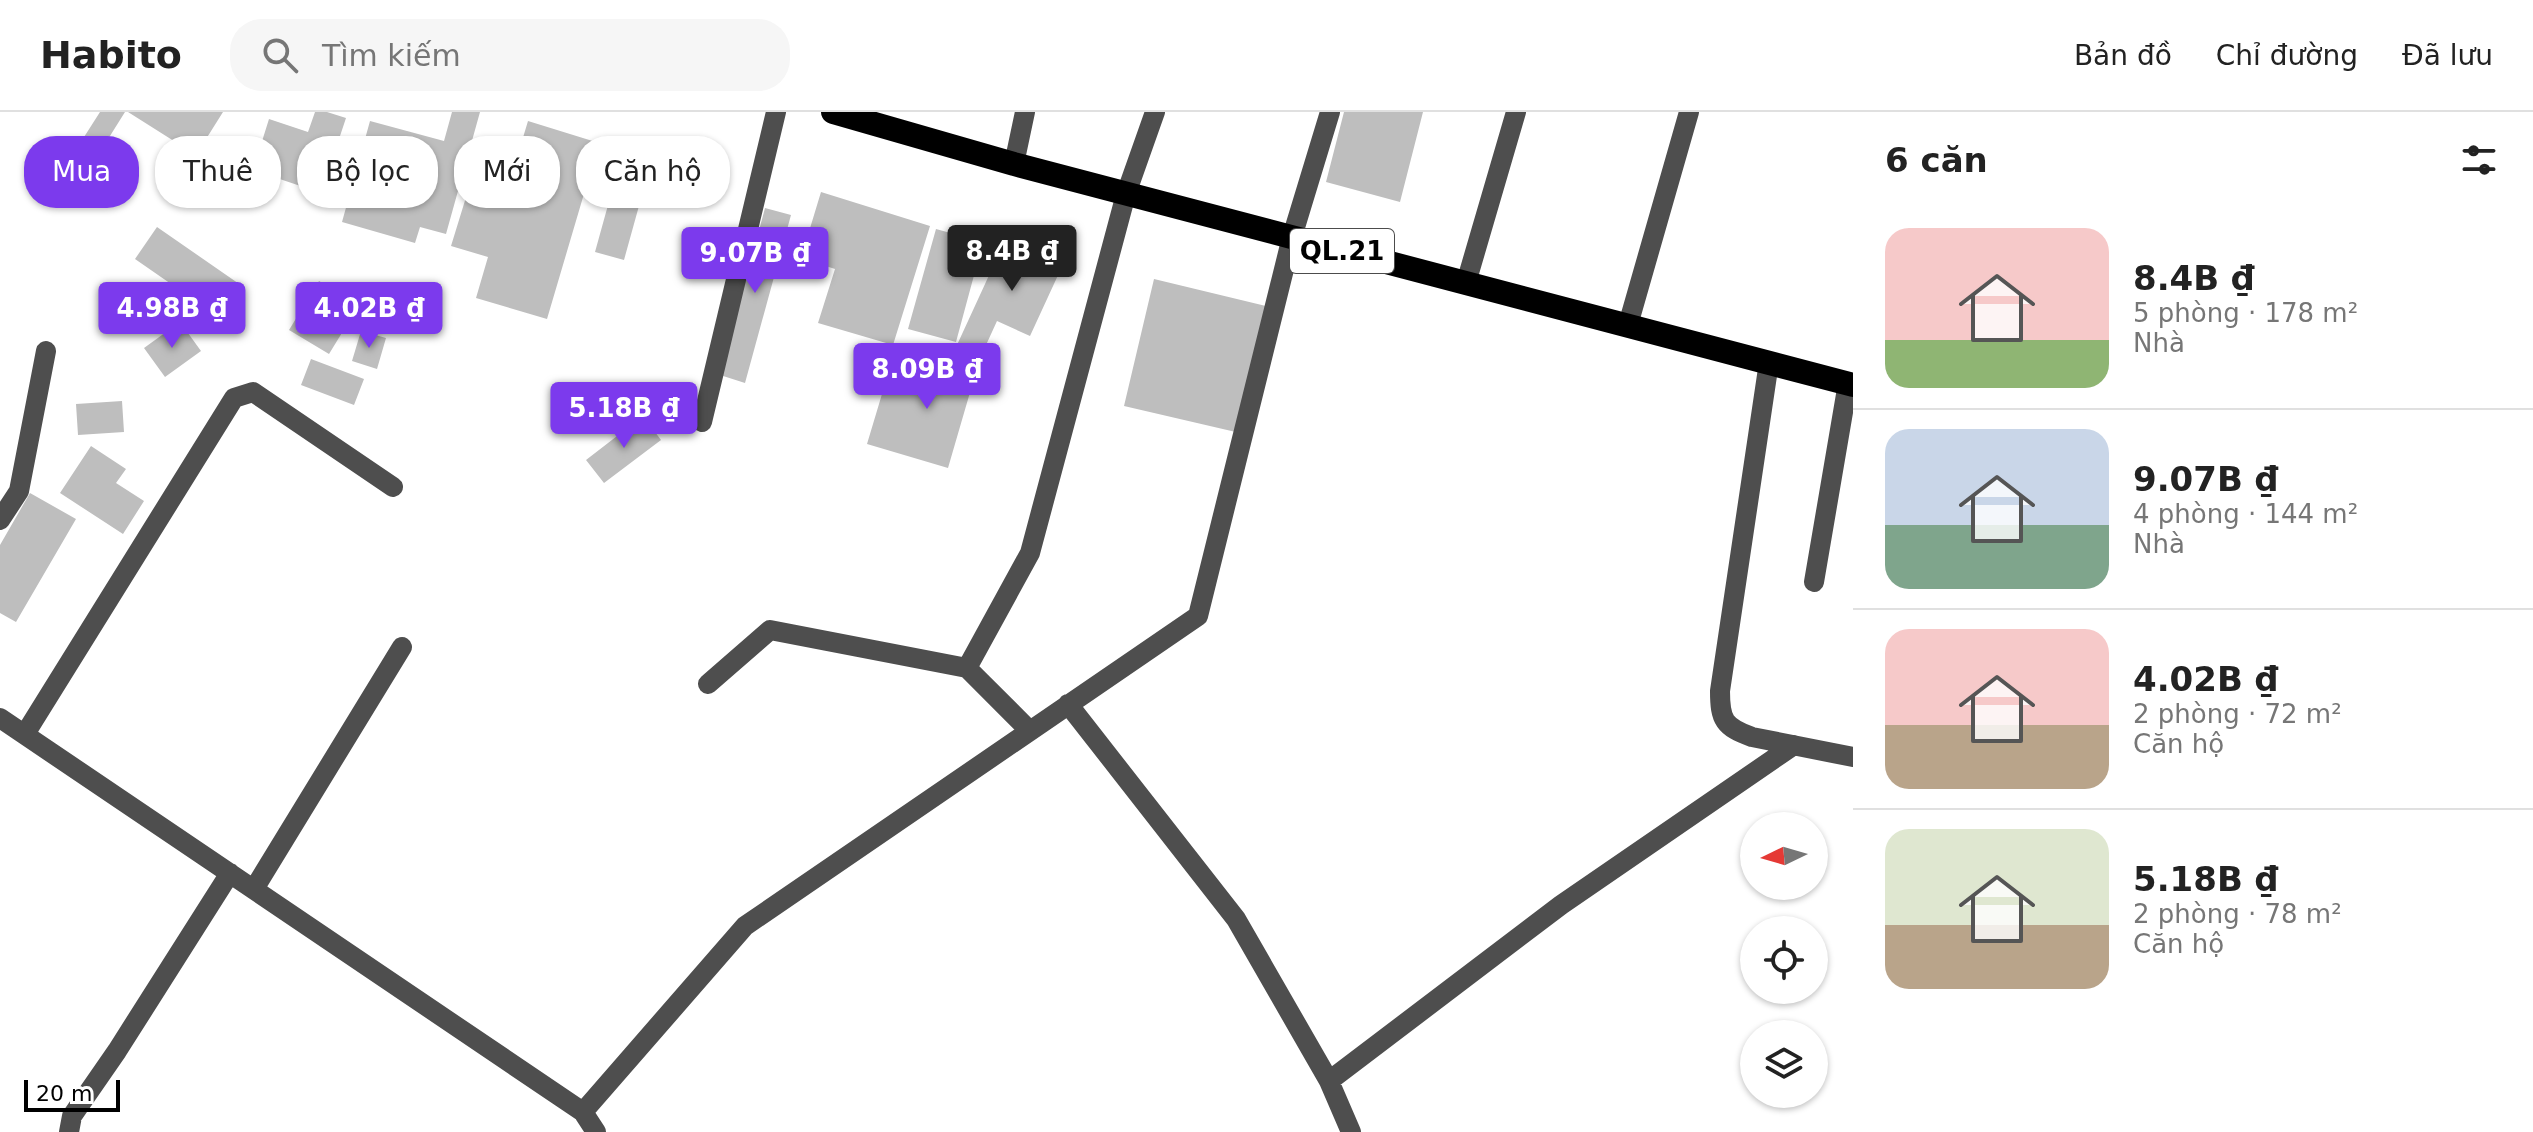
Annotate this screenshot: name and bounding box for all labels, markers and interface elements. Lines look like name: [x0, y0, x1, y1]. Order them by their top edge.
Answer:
search box: [230, 19, 790, 91]
text: Habito: [40, 33, 182, 77]
icon: search: [258, 33, 302, 77]
text: Tìm kiếm: [322, 38, 461, 73]
text: Bản đồ: [2074, 39, 2172, 72]
text: Chỉ đường: [2216, 39, 2358, 72]
text: Đã lưu: [2402, 39, 2493, 72]
chip: Mua: [24, 136, 139, 208]
chip: Thuê: [155, 136, 281, 208]
chip: Bộ lọc: [297, 136, 438, 208]
chip: Mới: [454, 136, 560, 208]
chip: Căn hộ: [576, 136, 730, 208]
icon: filters: [2457, 138, 2501, 182]
text: 6 căn: [1885, 140, 1988, 180]
pin: 8.4B ₫: [947, 225, 1077, 293]
pin: 9.07B ₫: [681, 227, 829, 295]
road number: QL.21: [1290, 229, 1394, 273]
text: 8.4B ₫: [965, 236, 1059, 266]
text: 9.07B ₫: [699, 238, 811, 268]
text: 8.4B ₫: [2133, 258, 2255, 298]
icon: home: [1949, 260, 2045, 356]
pin: 4.98B ₫: [98, 282, 246, 350]
pin: 4.02B ₫: [295, 282, 443, 350]
text: 4.98B ₫: [116, 293, 228, 323]
text: 4.02B ₫: [313, 293, 425, 323]
text: 5 phòng · 178 m²: [2133, 298, 2358, 328]
text: Nhà: [2133, 328, 2185, 358]
pin: 8.09B ₫: [853, 343, 1001, 411]
text: 8.09B ₫: [871, 354, 983, 384]
pin: 5.18B ₫: [550, 382, 698, 450]
text: 5.18B ₫: [568, 393, 680, 423]
text: 9.07B ₫: [2133, 459, 2278, 499]
icon: home: [1949, 461, 2045, 557]
text: 4 phòng · 144 m²: [2133, 499, 2358, 529]
text: Nhà: [2133, 529, 2185, 559]
text: 4.02B ₫: [2133, 659, 2278, 699]
icon: home: [1949, 661, 2045, 757]
text: 2 phòng · 72 m²: [2133, 699, 2342, 729]
text: Căn hộ: [2133, 729, 2224, 759]
north arrow: [1740, 812, 1828, 900]
map controls: [1740, 812, 1828, 1108]
text: 5.18B ₫: [2133, 859, 2278, 899]
icon: home: [1949, 861, 2045, 957]
text: 2 phòng · 78 m²: [2133, 899, 2342, 929]
button: locate: [1740, 916, 1828, 1004]
text: Căn hộ: [2133, 929, 2224, 959]
button: layers: [1740, 1020, 1828, 1108]
scale bar: [24, 1076, 120, 1112]
text: 20 m: [36, 1081, 92, 1106]

